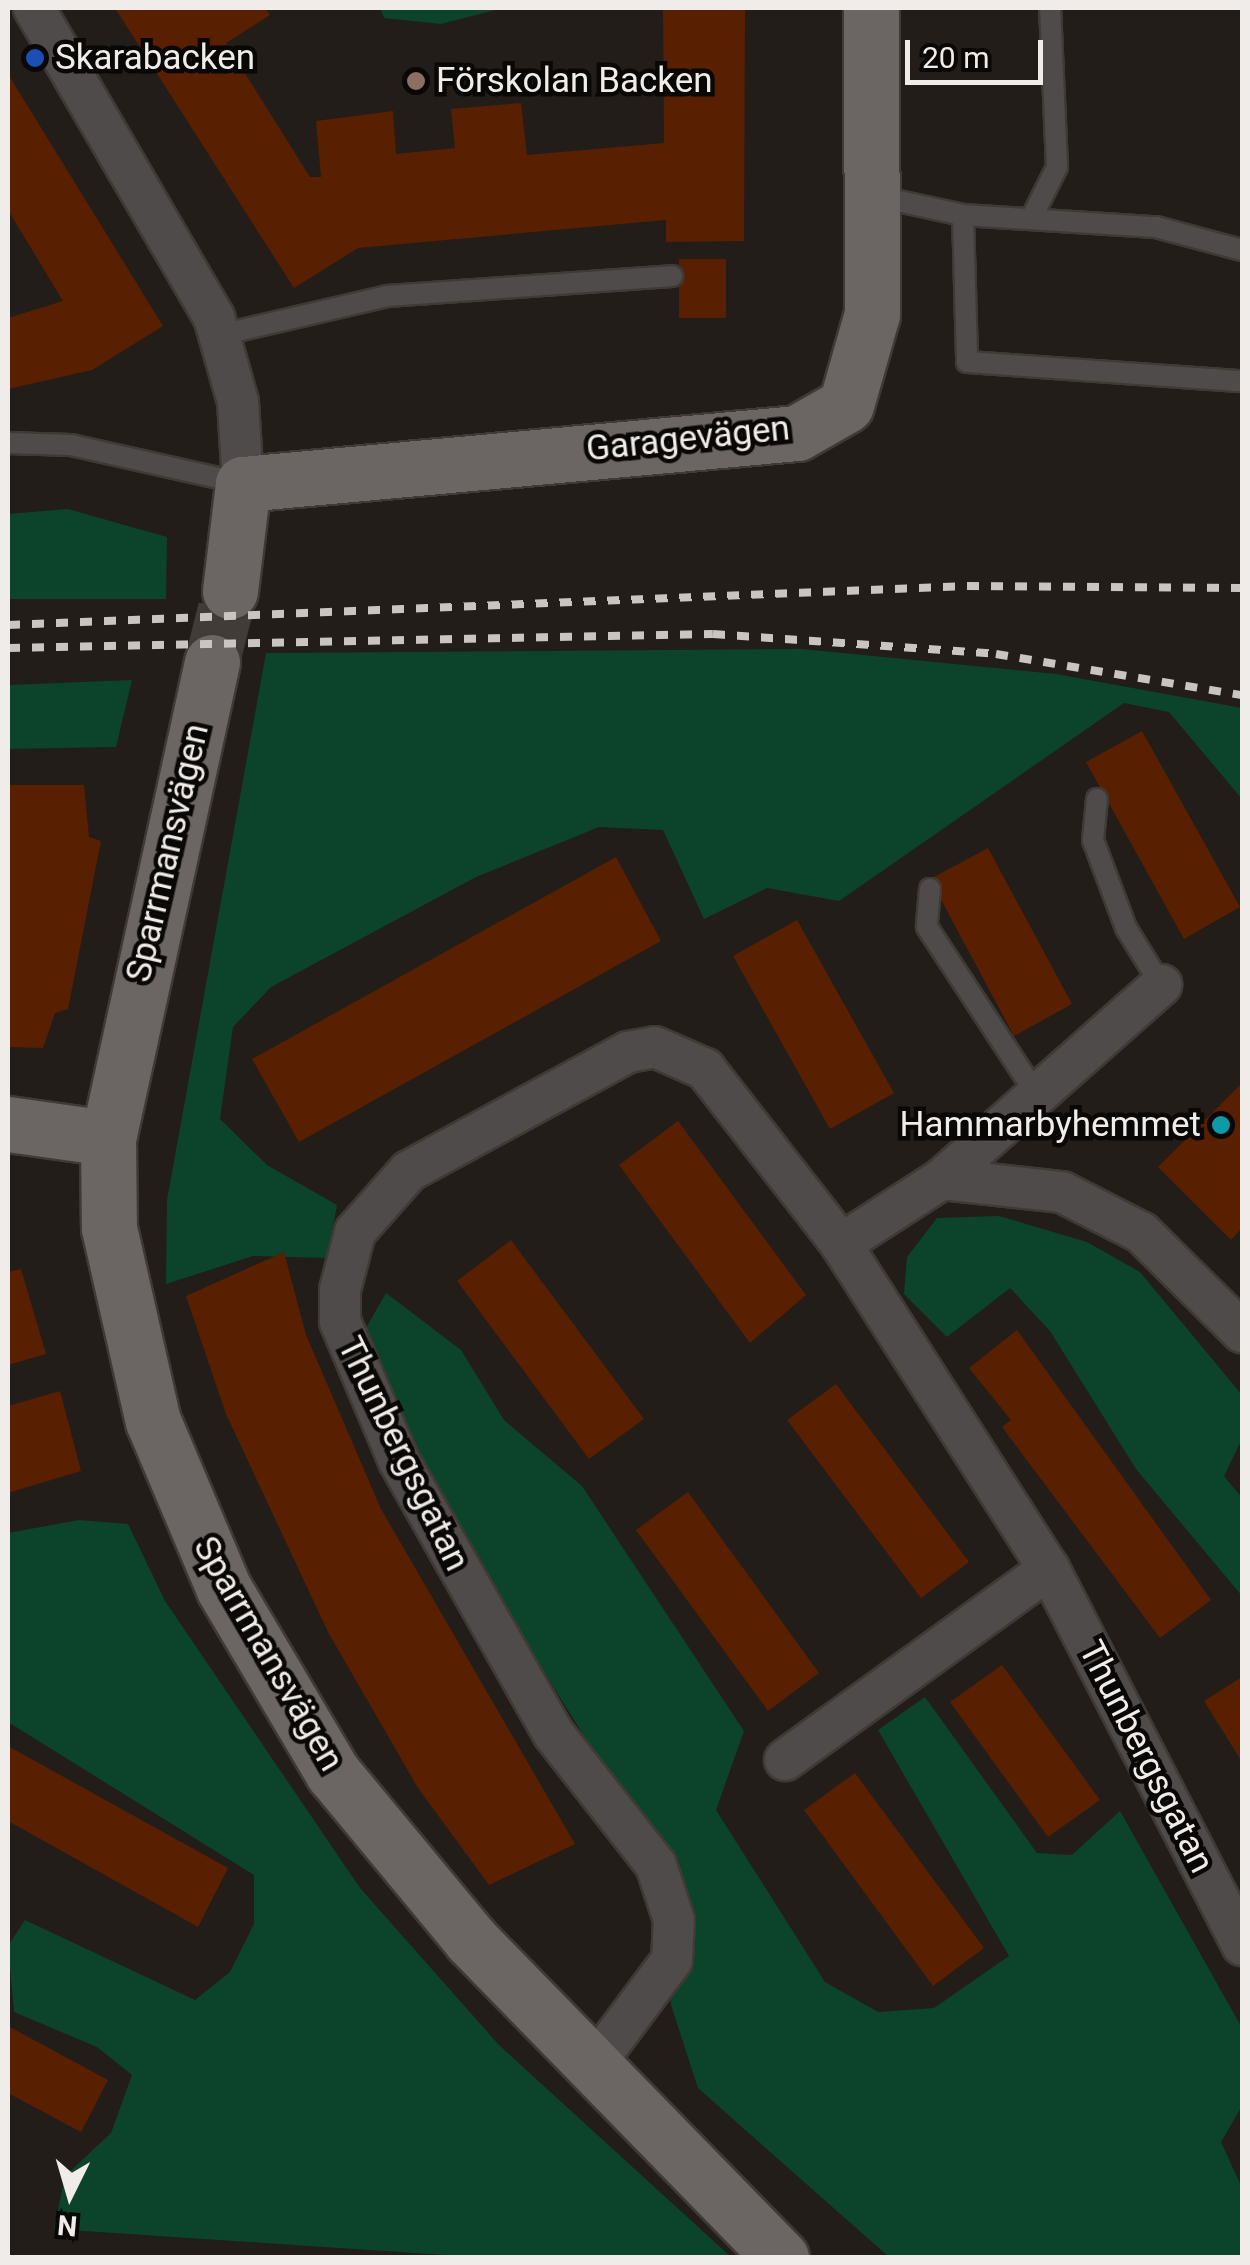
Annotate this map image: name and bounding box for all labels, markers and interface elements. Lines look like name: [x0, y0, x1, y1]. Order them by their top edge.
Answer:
scale bar: [910, 20, 1048, 82]
place label: Skarabacken: [55, 37, 255, 79]
text: 20 m: [922, 40, 989, 75]
marker: Skarabacken: [24, 47, 46, 69]
place label: Förskolan Backen: [436, 60, 713, 102]
marker: Förskolan Backen: [405, 70, 427, 92]
street label: Garagevägen: [584, 407, 792, 471]
street label: Sparrmansvägen: [118, 720, 218, 986]
place label: Hammarbyhemmet: [899, 1104, 1201, 1146]
marker: Hammarbyhemmet: [1210, 1114, 1232, 1136]
street label: Thunbergsgatan: [328, 1330, 478, 1578]
street label: Sparrmansvägen: [184, 1529, 352, 1779]
street label: Thunbergsgatan: [1069, 1634, 1223, 1880]
north arrow: [20, 2145, 120, 2245]
text: N: [56, 2208, 79, 2243]

